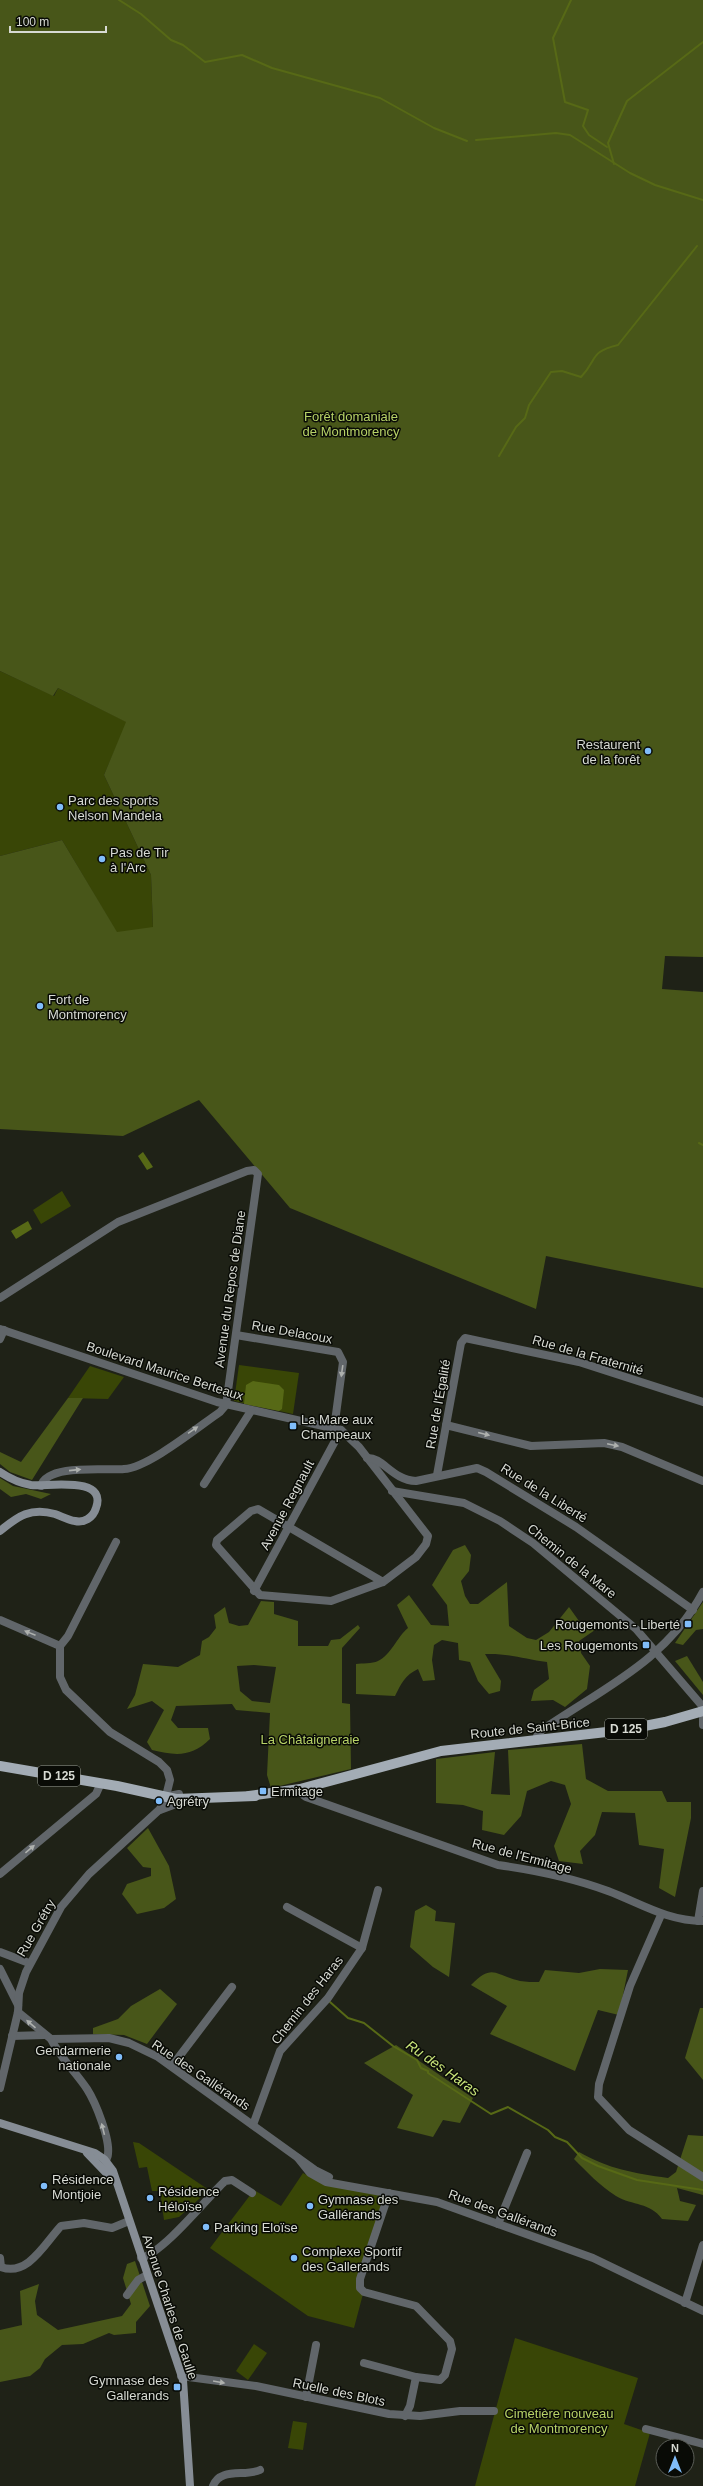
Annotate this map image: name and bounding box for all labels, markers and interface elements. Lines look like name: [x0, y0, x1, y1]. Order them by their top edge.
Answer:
scale bar: [10, 8, 106, 34]
text: 100 m: [16, 15, 49, 29]
park label: Forêt domaniale de Montmorency: [303, 409, 400, 439]
place label: Restaurent de la forêt: [576, 737, 640, 767]
marker: Restaurent de la forêt: [643, 746, 653, 756]
place label: Parc des sports Nelson Mandela: [68, 793, 163, 823]
marker: Parc des sports Nelson Mandela: [55, 802, 65, 812]
place label: Pas de Tir à l'Arc: [110, 845, 169, 875]
marker: Pas de Tir à l'Arc: [97, 854, 107, 864]
place label: Fort de Montmorency: [48, 992, 127, 1022]
marker: Fort de Montmorency: [35, 1001, 45, 1011]
street label: Avenue du Repos de Diane: [212, 1209, 248, 1369]
street label: Rue Delacoux: [250, 1318, 334, 1347]
street label: Rue de la Fraternité: [531, 1332, 645, 1378]
street label: Boulevard Maurice Berteaux: [85, 1339, 246, 1404]
street label: Rue de l'Égalité: [423, 1358, 453, 1450]
one-way arrow: [339, 1364, 345, 1377]
place label: La Mare aux Champeaux: [301, 1412, 374, 1442]
marker: La Mare aux Champeaux: [288, 1421, 298, 1431]
one-way arrow: [188, 1426, 198, 1434]
one-way arrow: [478, 1432, 490, 1438]
one-way arrow: [607, 1443, 619, 1449]
street label: Avenue Regnault: [257, 1457, 317, 1552]
street label: Rue de la Liberté: [498, 1460, 590, 1526]
one-way arrow: [69, 1466, 81, 1473]
street label: Chemin de la Mare: [525, 1521, 619, 1601]
place label: Rougemonts - Liberté: [555, 1617, 680, 1632]
marker: Rougemonts - Liberté: [683, 1619, 693, 1629]
one-way arrow: [24, 1629, 36, 1635]
place label: Les Rougemonts: [540, 1638, 638, 1653]
marker: Les Rougemonts: [641, 1640, 651, 1650]
street label: Route de Saint-Brice: [470, 1714, 590, 1742]
road number: D 125: [605, 1719, 647, 1739]
park label: La Châtaigneraie: [260, 1732, 360, 1747]
road number: D 125: [38, 1766, 80, 1786]
place label: Ermitage: [271, 1784, 323, 1799]
marker: Ermitage: [258, 1786, 268, 1796]
place label: Agrétry: [167, 1794, 209, 1809]
marker: Agrétry: [154, 1796, 164, 1806]
street label: Rue de l'Ermitage: [470, 1835, 574, 1877]
one-way arrow: [25, 1845, 35, 1854]
street label: Rue Grétry: [14, 1896, 59, 1959]
street label: Chemin des Haras: [268, 1953, 346, 2047]
one-way arrow: [26, 2019, 36, 2028]
street label: Rue des Gallérands: [149, 2037, 253, 2114]
water label: Ru des Haras: [403, 2037, 483, 2099]
place label: Gendarmerie nationale: [35, 2043, 111, 2073]
marker: Gendarmerie nationale: [114, 2052, 124, 2062]
one-way arrow: [100, 2123, 106, 2135]
place label: Résidence Montjoie: [52, 2172, 113, 2202]
marker: Résidence Montjoie: [39, 2181, 49, 2191]
place label: Résidence Héloïse: [158, 2184, 219, 2214]
street label: Rue des Gallérands: [446, 2186, 560, 2240]
place label: Gymnase des Gallérands: [318, 2192, 399, 2222]
marker: Résidence Héloïse: [145, 2193, 155, 2203]
marker: Gymnase des Gallérands: [305, 2201, 315, 2211]
place label: Parking Eloïse: [214, 2220, 298, 2235]
marker: Parking Eloïse: [201, 2222, 211, 2232]
street label: Avenue Charles de Gaulle: [139, 2233, 201, 2381]
place label: Complexe Sportif des Gallerands: [302, 2244, 402, 2274]
marker: Complexe Sportif des Gallerands: [289, 2253, 299, 2263]
place label: Gymnase des Gallerands: [89, 2373, 169, 2403]
street label: Ruelle des Blots: [291, 2375, 387, 2409]
one-way arrow: [213, 2379, 225, 2385]
marker: Gymnase des Gallerands: [172, 2382, 182, 2392]
park label: Cimetière nouveau de Montmorency: [504, 2406, 614, 2436]
north arrow: [655, 2438, 695, 2478]
text: N: [671, 2442, 679, 2454]

